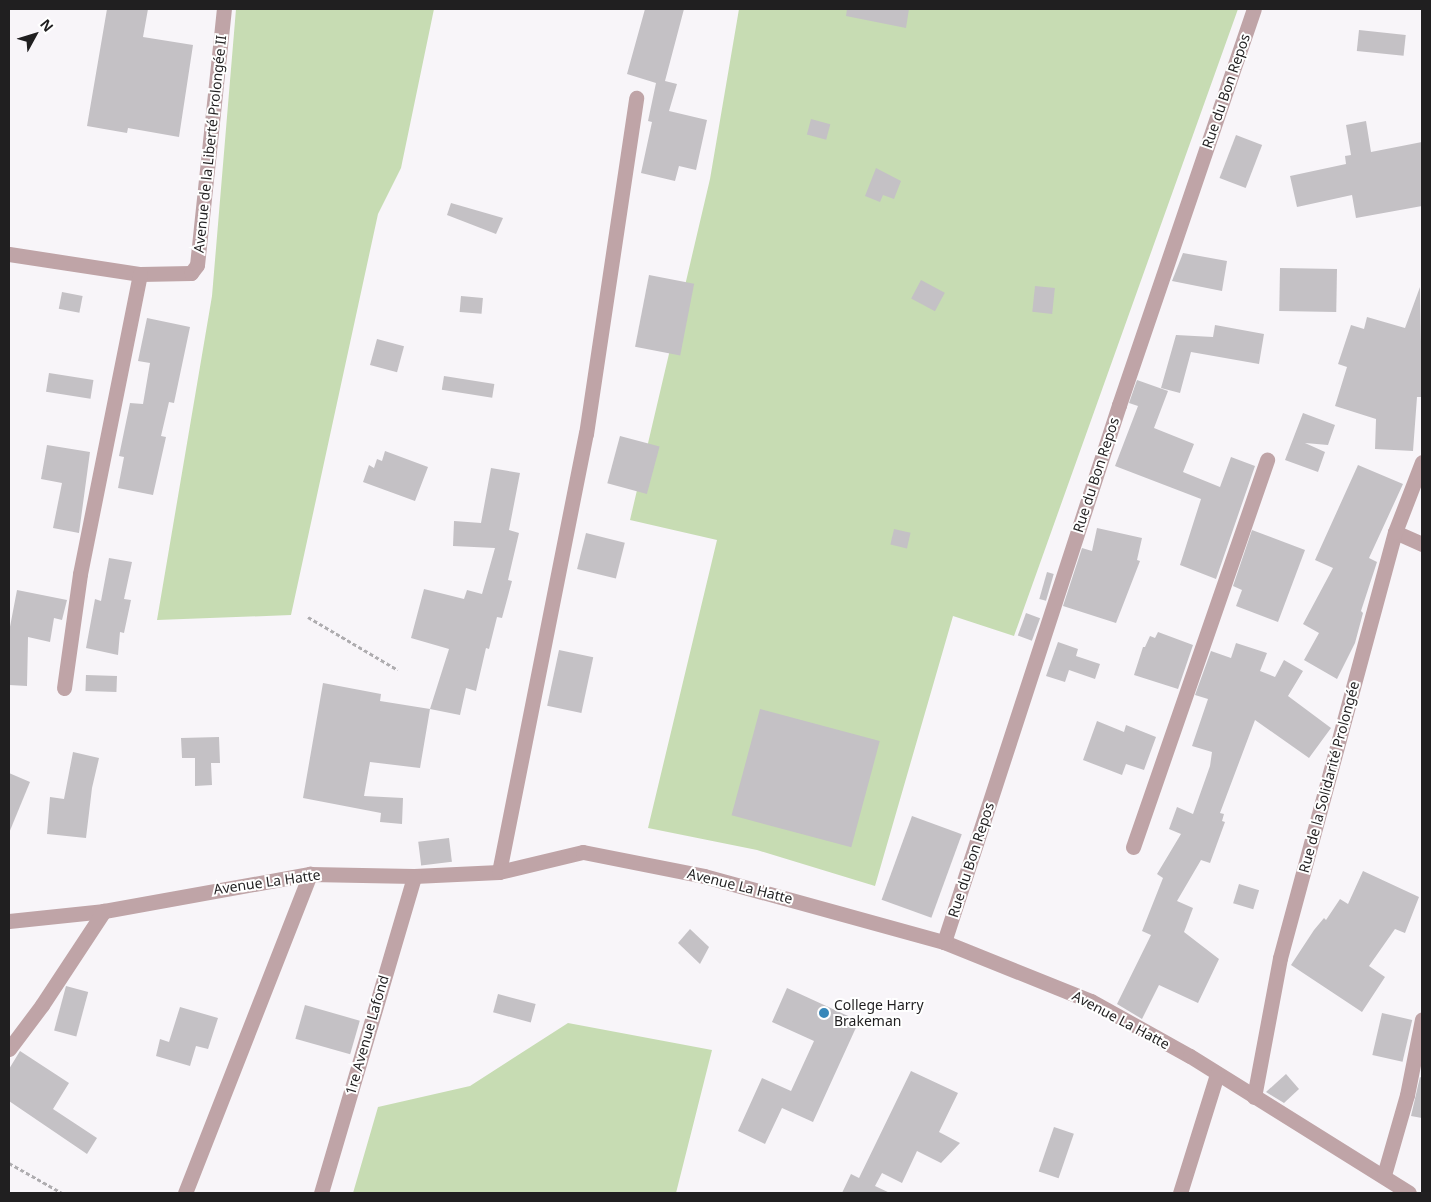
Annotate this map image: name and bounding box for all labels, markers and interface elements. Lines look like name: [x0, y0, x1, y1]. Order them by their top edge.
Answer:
north arrow: [10, 10, 60, 60]
text: N: [36, 15, 58, 36]
street label: Rue du Bon Repos: [1199, 32, 1253, 150]
street label: Avenue de la Liberté Prolongée II: [190, 34, 230, 254]
street label: Rue du Bon Repos: [1069, 415, 1123, 535]
street label: Rue de la Solidarité Prolongée: [1295, 679, 1363, 875]
street label: Rue du Bon Repos: [944, 800, 998, 920]
street label: Avenue La Hatte: [686, 865, 794, 907]
street label: Avenue La Hatte: [212, 866, 322, 898]
street label: 1re Avenue Lafond: [342, 973, 392, 1097]
street label: Avenue La Hatte: [1069, 987, 1173, 1053]
place label: College Harry Brakeman: [834, 997, 924, 1030]
marker: College Harry Brakeman: [818, 1007, 830, 1019]

